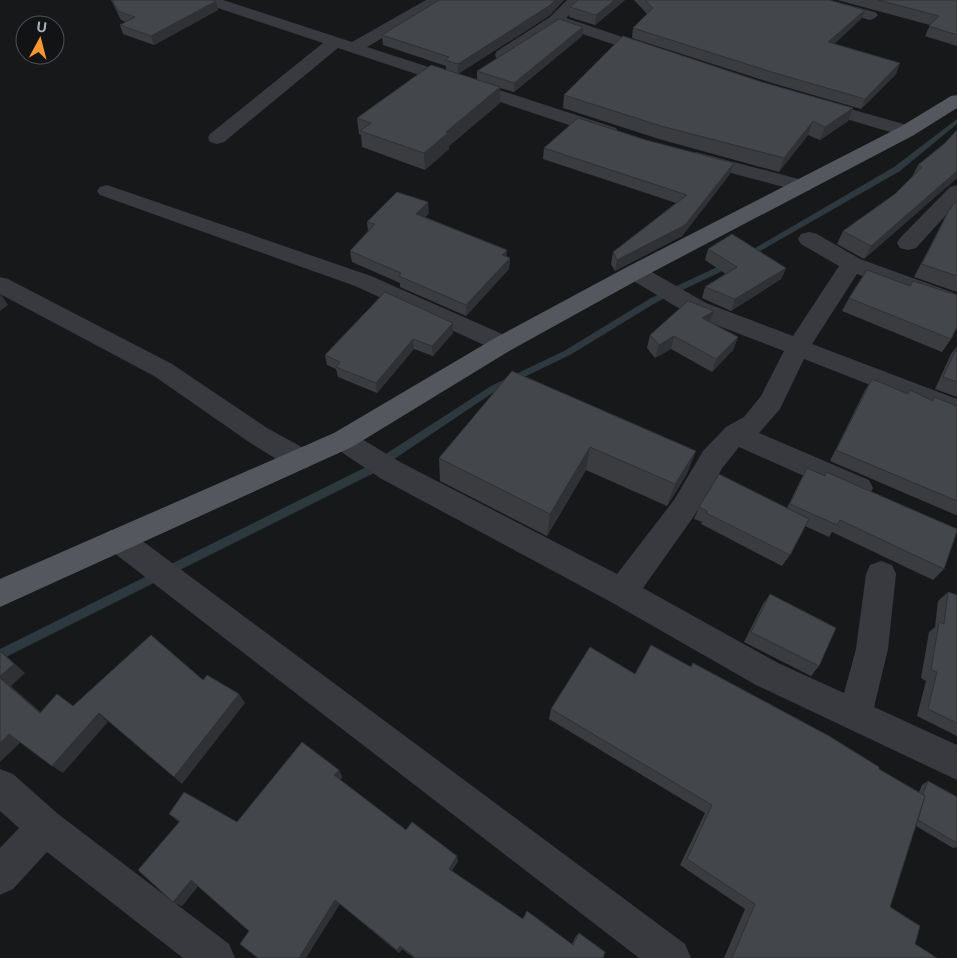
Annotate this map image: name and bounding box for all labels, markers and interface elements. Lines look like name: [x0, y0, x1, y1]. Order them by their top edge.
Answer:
north arrow: [15, 15, 65, 65]
text: U: [36, 18, 48, 36]

